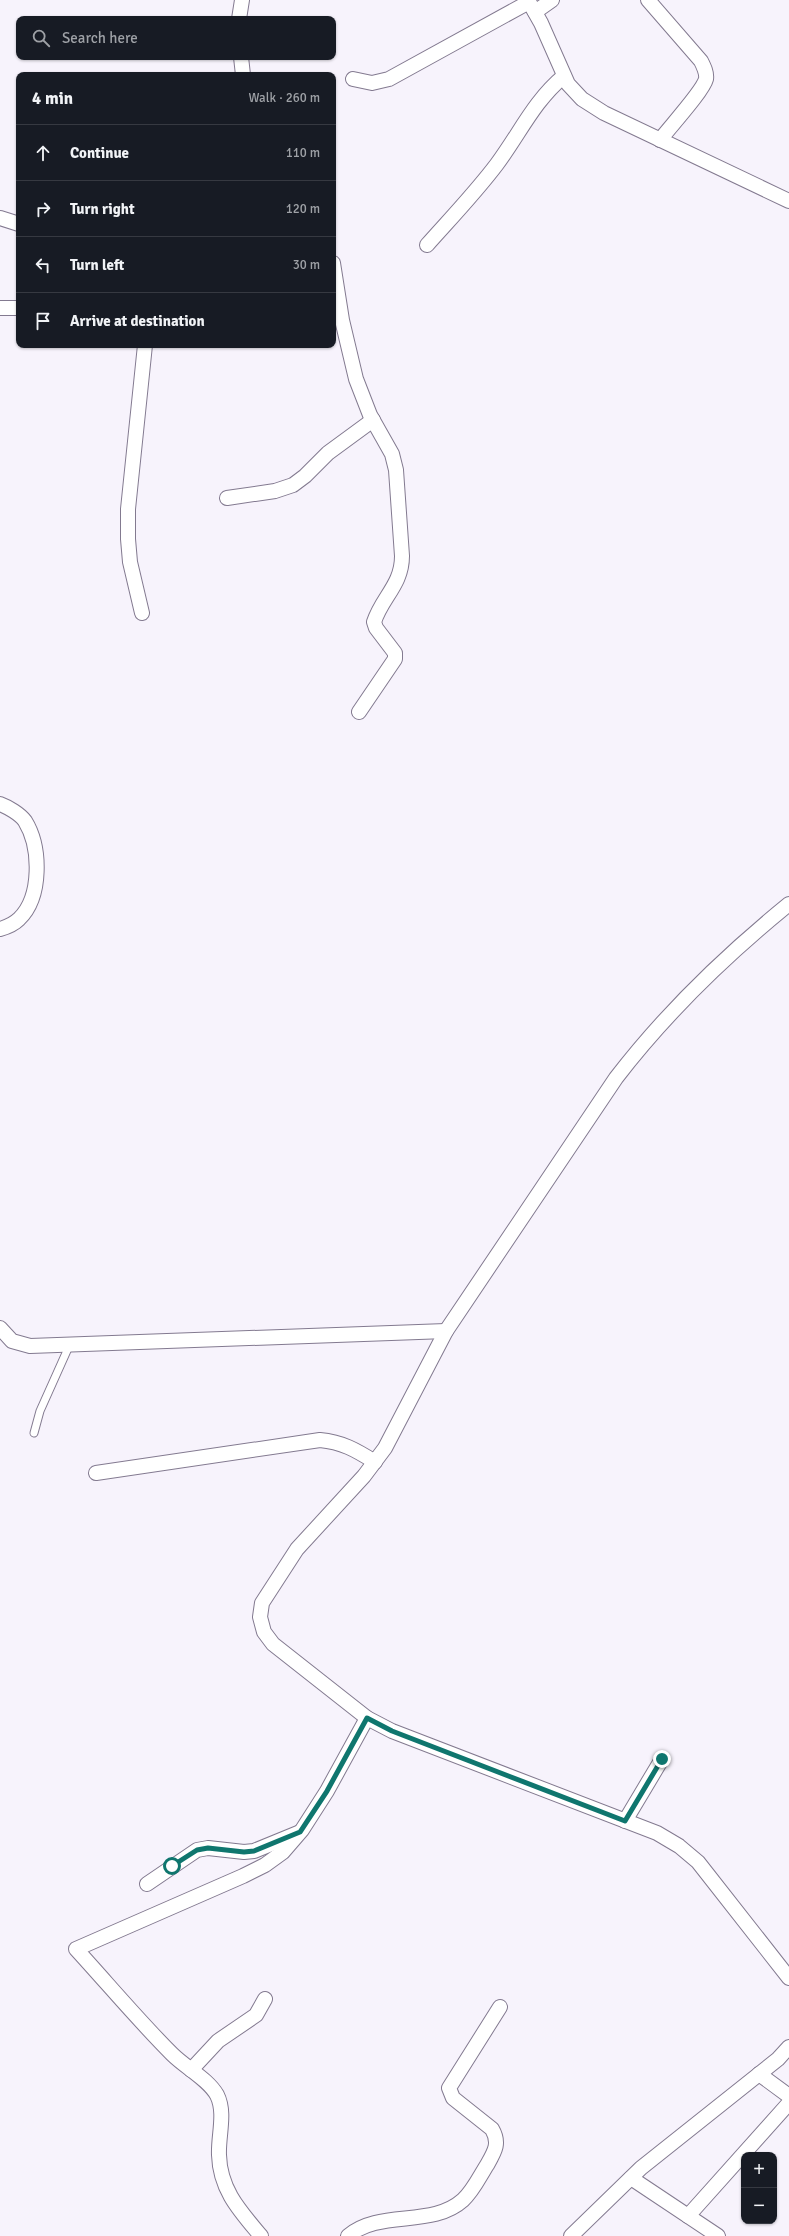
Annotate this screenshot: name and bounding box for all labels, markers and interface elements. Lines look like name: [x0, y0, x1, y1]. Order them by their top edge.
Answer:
search box: [16, 16, 336, 60]
icon: search: [30, 27, 52, 49]
text: Search here: [62, 29, 138, 47]
text: 4 min: [32, 88, 73, 109]
text: Walk · 260 m: [249, 90, 320, 106]
icon: ahead: [32, 142, 54, 164]
text: Continue: [70, 144, 129, 162]
text: 110 m: [286, 145, 320, 161]
icon: right: [32, 198, 54, 220]
text: Turn right: [70, 200, 135, 218]
text: 120 m: [286, 201, 320, 217]
icon: left: [32, 254, 54, 276]
text: Turn left: [70, 256, 124, 274]
text: 30 m: [293, 257, 320, 273]
icon: arrive: [32, 310, 54, 332]
text: Arrive at destination: [70, 312, 205, 330]
route end: [653, 1750, 671, 1768]
route start: [163, 1857, 181, 1875]
map controls: [741, 2152, 777, 2224]
button: +: [741, 2152, 777, 2188]
button: −: [741, 2188, 777, 2224]

